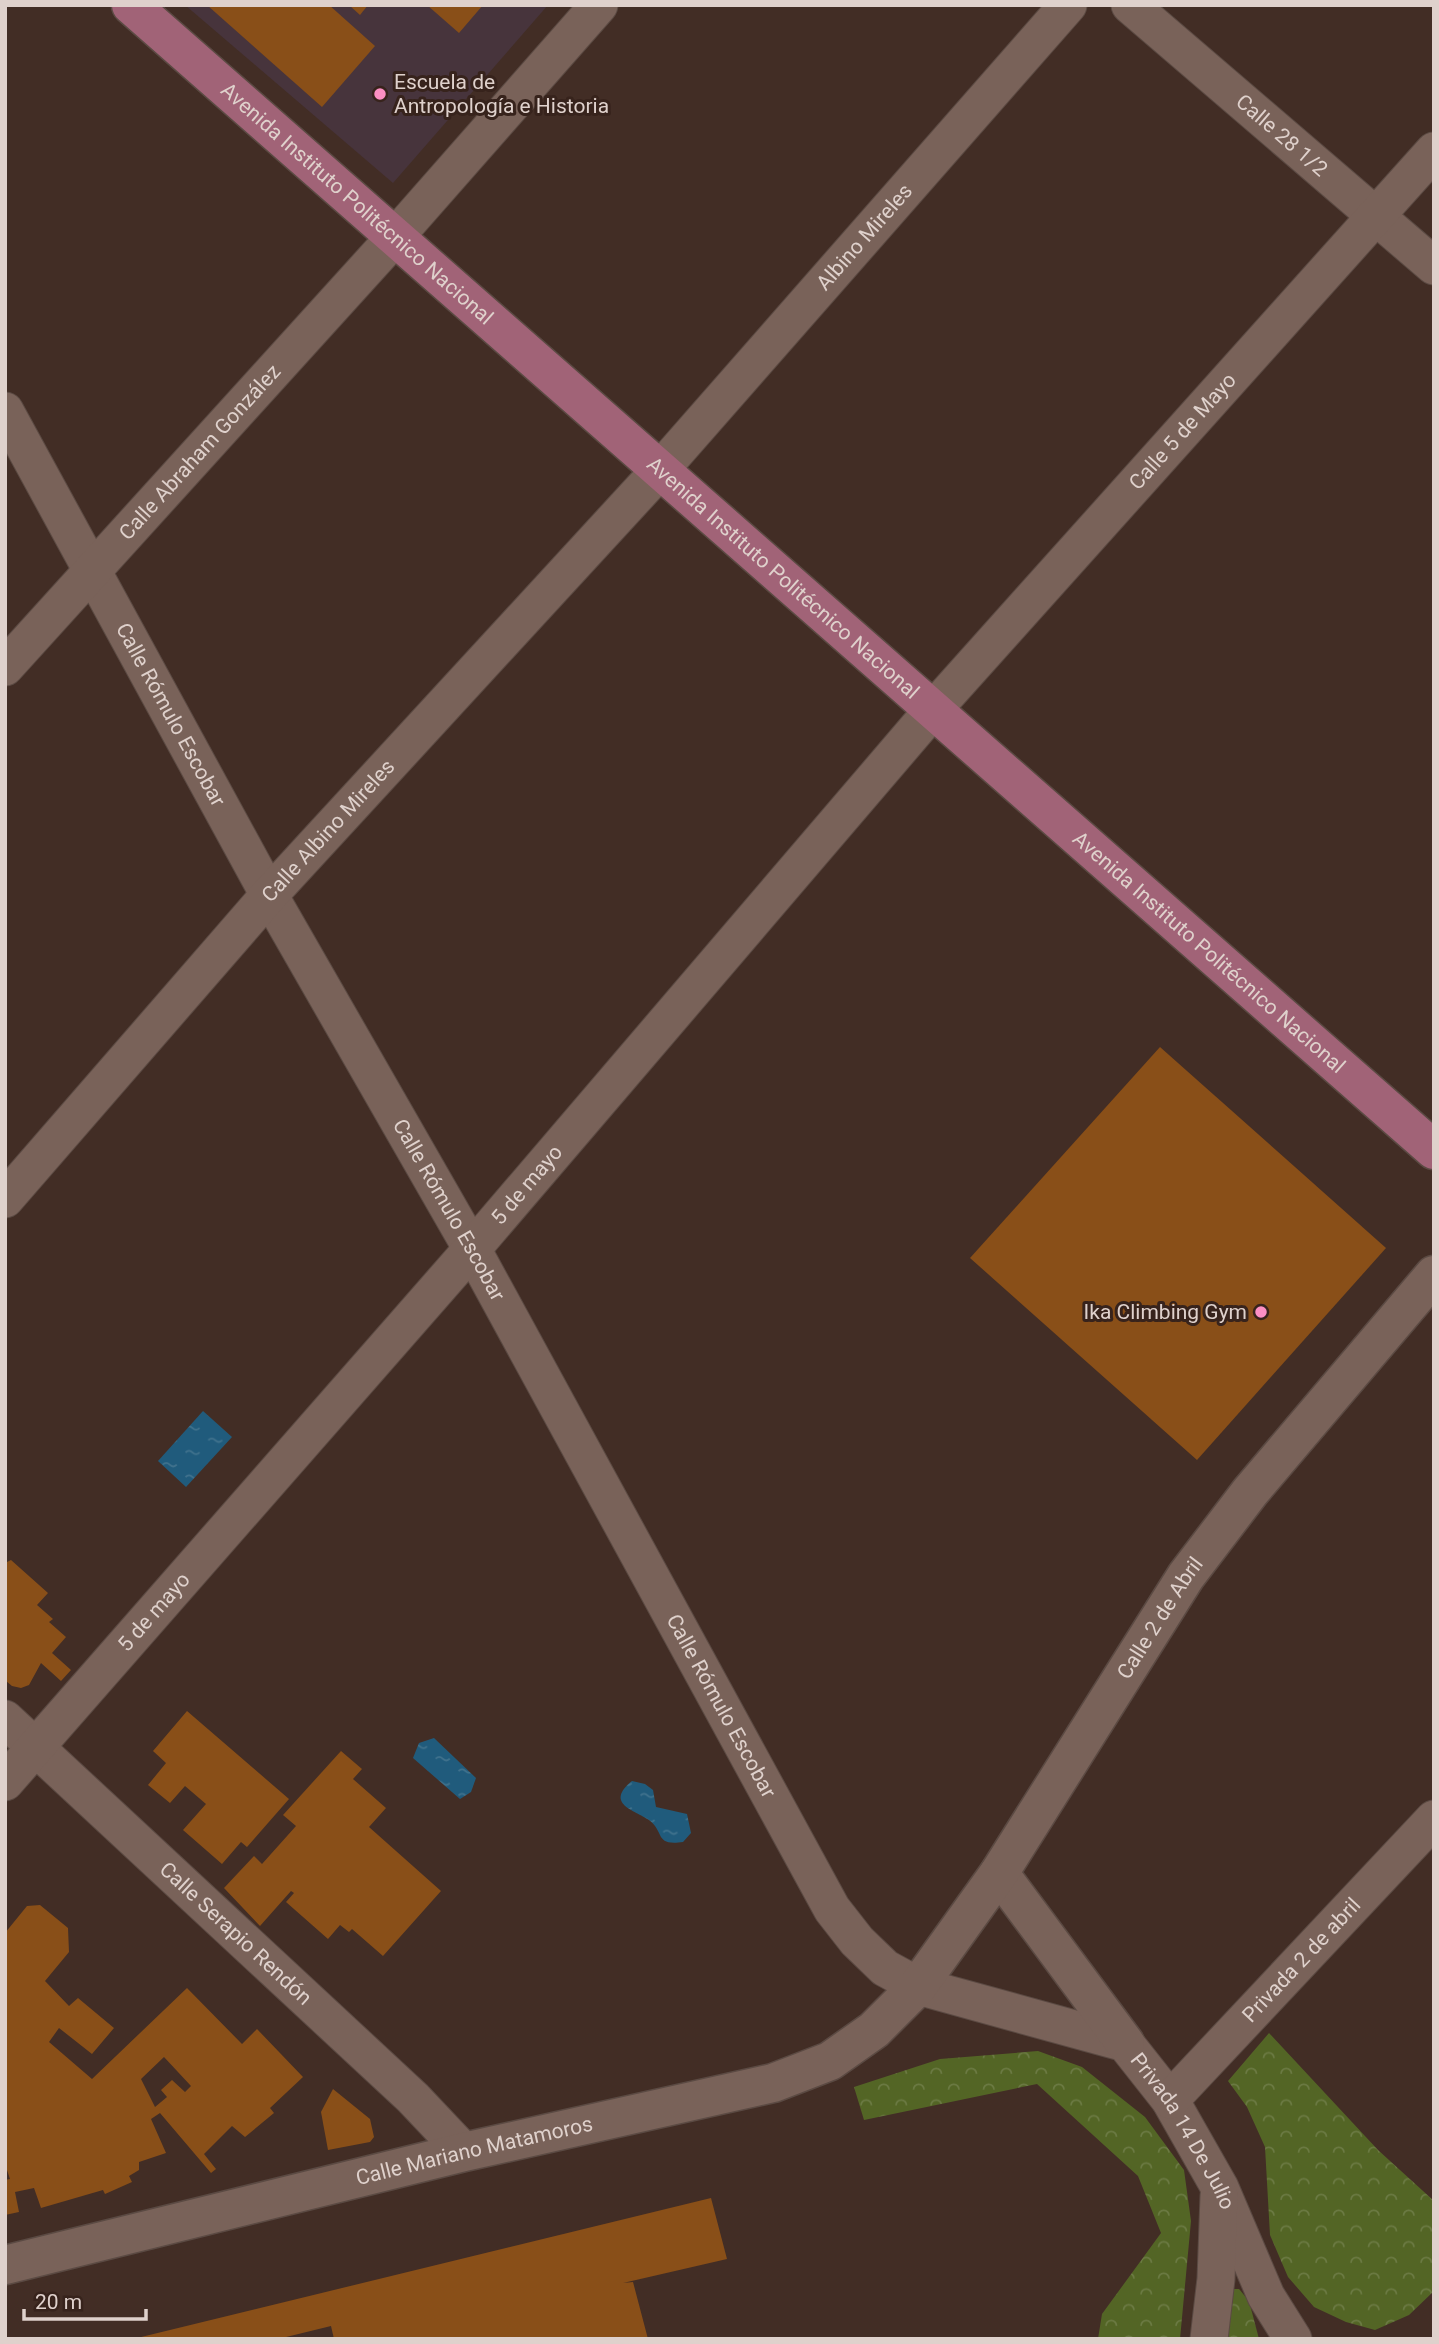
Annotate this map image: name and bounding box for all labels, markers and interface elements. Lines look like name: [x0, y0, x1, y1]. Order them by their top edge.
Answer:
place label: Escuela de Antropología e Historia: [394, 70, 609, 118]
street label: Avenida Instituto Politécnico Nacional: [216, 78, 498, 330]
marker: Escuela de Antropología e Historia: [372, 86, 388, 102]
street label: Calle 28 1/2: [1231, 89, 1333, 181]
street label: Albino Mireles: [811, 179, 917, 295]
street label: Calle Abraham González: [114, 360, 285, 545]
street label: Calle 5 de Mayo: [1124, 368, 1241, 495]
street label: Avenida Instituto Politécnico Nacional: [642, 452, 924, 704]
street label: Calle Rómulo Escobar: [111, 619, 230, 811]
street label: Calle Albino Mireles: [257, 755, 400, 907]
street label: Avenida Instituto Politécnico Nacional: [1068, 826, 1350, 1078]
street label: Calle Rómulo Escobar: [388, 1115, 510, 1305]
street label: 5 de mayo: [486, 1140, 567, 1229]
place label: Ika Climbing Gym: [1084, 1300, 1247, 1324]
marker: Ika Climbing Gym: [1253, 1304, 1269, 1320]
street label: Calle 2 de Abril: [1112, 1552, 1208, 1683]
street label: 5 de mayo: [113, 1568, 195, 1656]
street label: Calle Rómulo Escobar: [662, 1610, 781, 1802]
street label: Calle Serapio Rendón: [155, 1857, 317, 2010]
street label: Privada 2 de abril: [1238, 1893, 1365, 2027]
street label: Privada 14 De Julio: [1126, 2048, 1240, 2213]
street label: Calle Mariano Matamoros: [354, 2112, 595, 2190]
scale bar: [24, 2278, 147, 2322]
text: 20 m: [35, 2290, 82, 2314]

